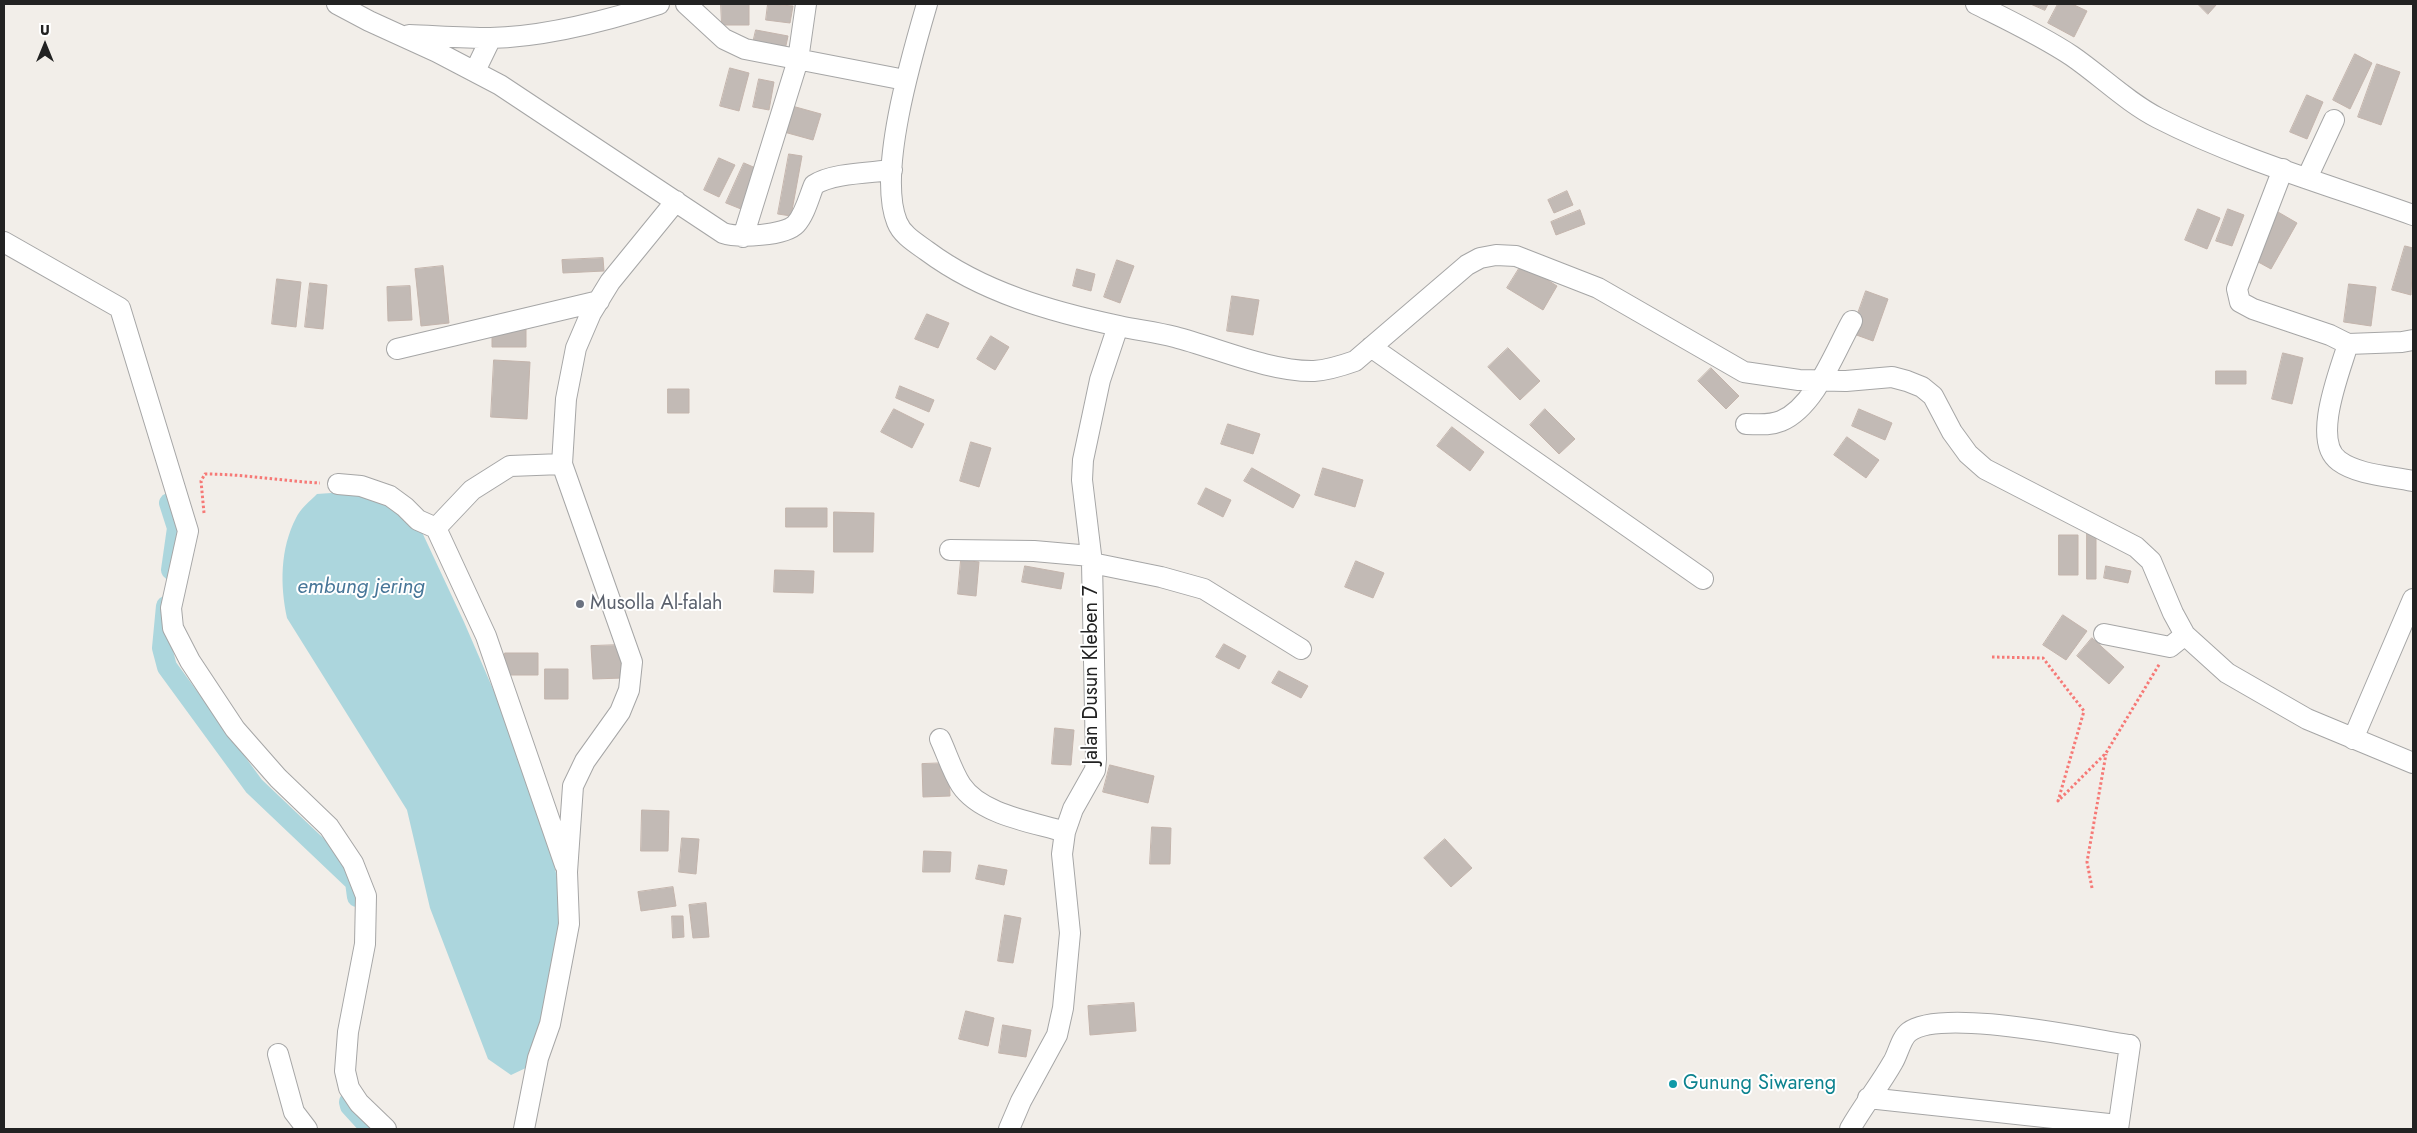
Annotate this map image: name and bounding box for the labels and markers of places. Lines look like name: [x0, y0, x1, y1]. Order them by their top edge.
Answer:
place label: Musolla Al-falah: [590, 592, 723, 616]
marker: Musolla Al-falah: [574, 598, 586, 610]
place label: Gunung Siwareng: [1683, 1072, 1836, 1096]
marker: Gunung Siwareng: [1667, 1078, 1679, 1090]

